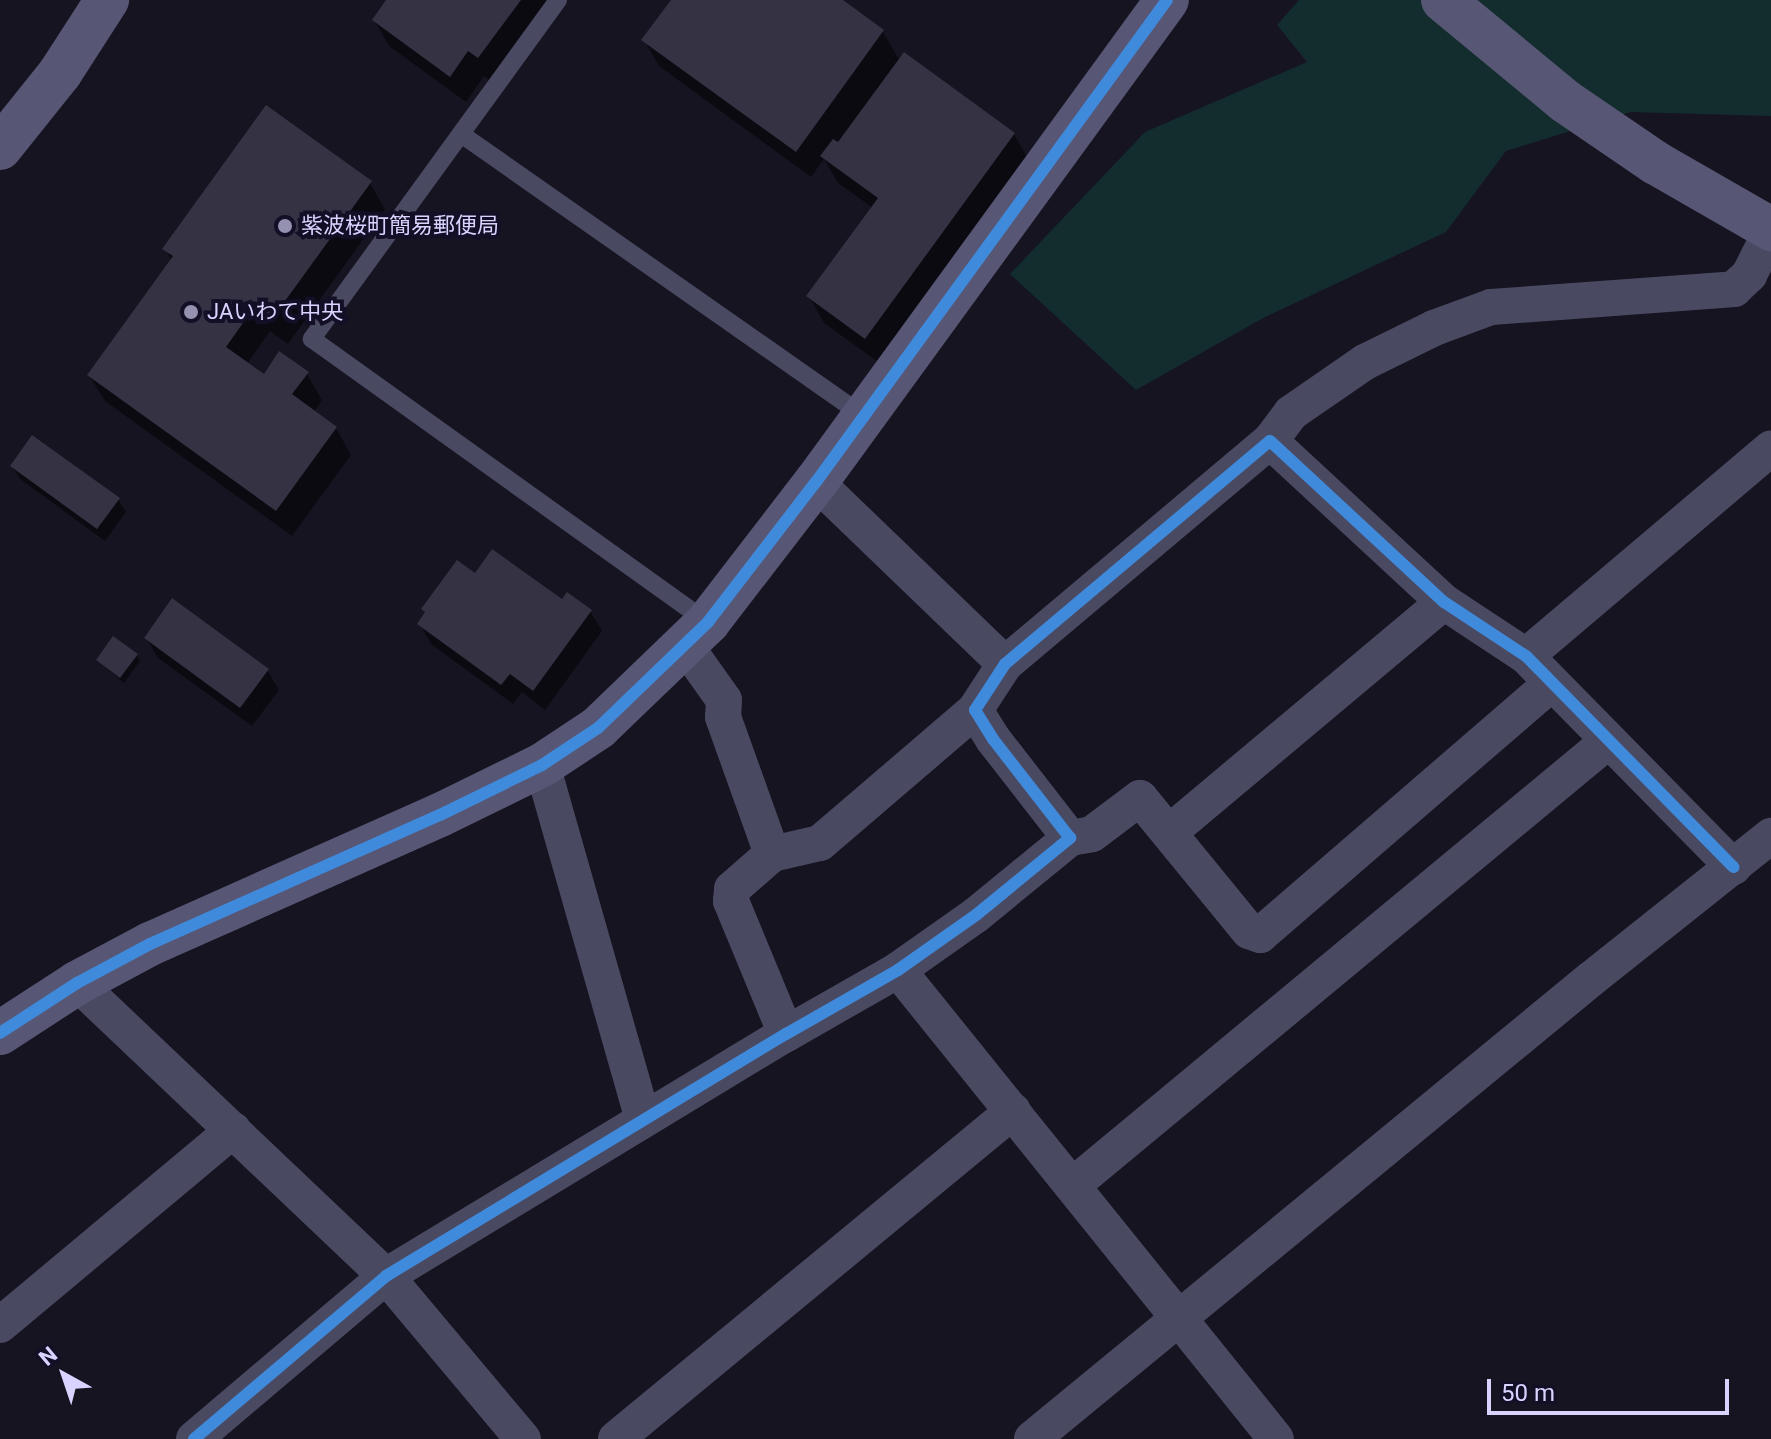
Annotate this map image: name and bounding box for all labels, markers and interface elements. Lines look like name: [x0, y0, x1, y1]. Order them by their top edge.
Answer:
place label: 紫波桜町簡易郵便局: [301, 213, 499, 239]
marker: 紫波桜町簡易郵便局: [276, 217, 294, 235]
place label: JAいわて中央: [207, 299, 343, 325]
marker: JAいわて中央: [182, 303, 200, 321]
north arrow: [24, 1335, 104, 1415]
text: N: [34, 1342, 62, 1371]
scale bar: [1491, 1363, 1733, 1413]
text: 50 m: [1501, 1379, 1555, 1407]

